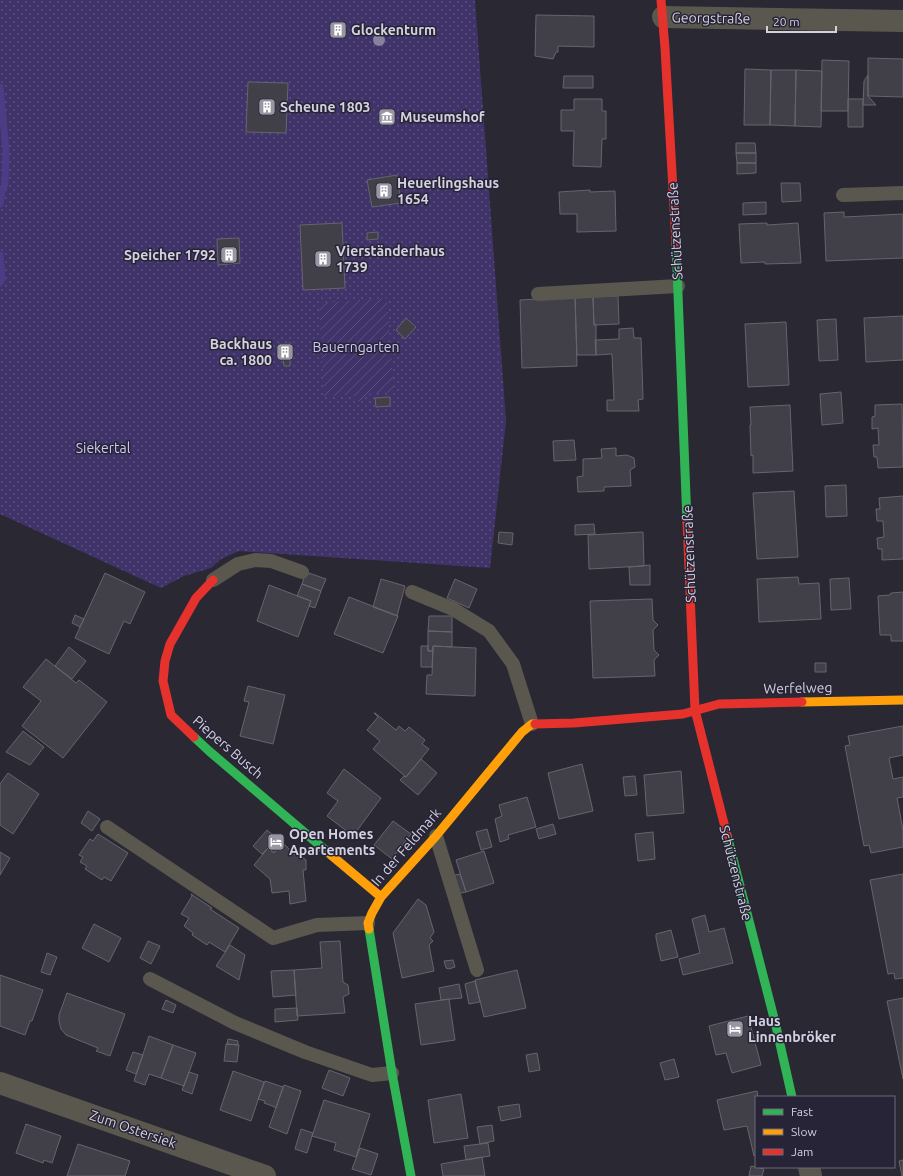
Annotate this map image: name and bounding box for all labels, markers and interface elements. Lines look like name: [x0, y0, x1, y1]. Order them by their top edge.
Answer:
scale bar: [767, 8, 836, 34]
street label: Georgstraße: [671, 9, 751, 27]
text: 20 m: [773, 15, 800, 28]
building icon: Glockenturm: [328, 20, 348, 40]
place label: Glockenturm: [351, 22, 436, 38]
building icon: Scheune 1803: [257, 97, 277, 117]
place label: Scheune 1803: [280, 99, 370, 115]
museum icon: Museumshof: [377, 107, 397, 127]
place label: Museumshof: [400, 109, 485, 125]
place label: Heuerlingshaus 1654: [397, 175, 499, 207]
building icon: Heuerlingshaus 1654: [374, 181, 394, 201]
street label: Schützenstraße: [664, 182, 686, 280]
place label: Vierständerhaus 1739: [336, 243, 445, 275]
building icon: Speicher 1792: [219, 245, 239, 265]
place label: Speicher 1792: [124, 247, 216, 263]
building icon: Vierständerhaus 1739: [313, 249, 333, 269]
place label: Backhaus ca. 1800: [210, 336, 272, 368]
park label: Bauerngarten: [313, 339, 399, 355]
building icon: Backhaus ca. 1800: [275, 342, 295, 362]
park label: Siekertal: [76, 440, 131, 456]
street label: Schützenstraße: [679, 505, 699, 603]
street label: Werfelweg: [763, 679, 833, 697]
street label: Piepers Busch: [190, 712, 266, 782]
street label: In der Feldmark: [368, 805, 444, 889]
street label: Schützenstraße: [716, 824, 756, 922]
place label: Open Homes Apartements: [289, 826, 376, 858]
hotel icon: Open Homes Apartements: [266, 832, 286, 852]
place label: Haus Linnenbröker: [748, 1013, 836, 1045]
hotel icon: Haus Linnenbröker: [725, 1019, 745, 1039]
legend: [755, 1096, 895, 1168]
text: Fast: [791, 1105, 813, 1118]
street label: Zum Ostersiek: [87, 1107, 179, 1151]
text: Slow: [791, 1125, 817, 1138]
text: Jam: [791, 1145, 813, 1158]

